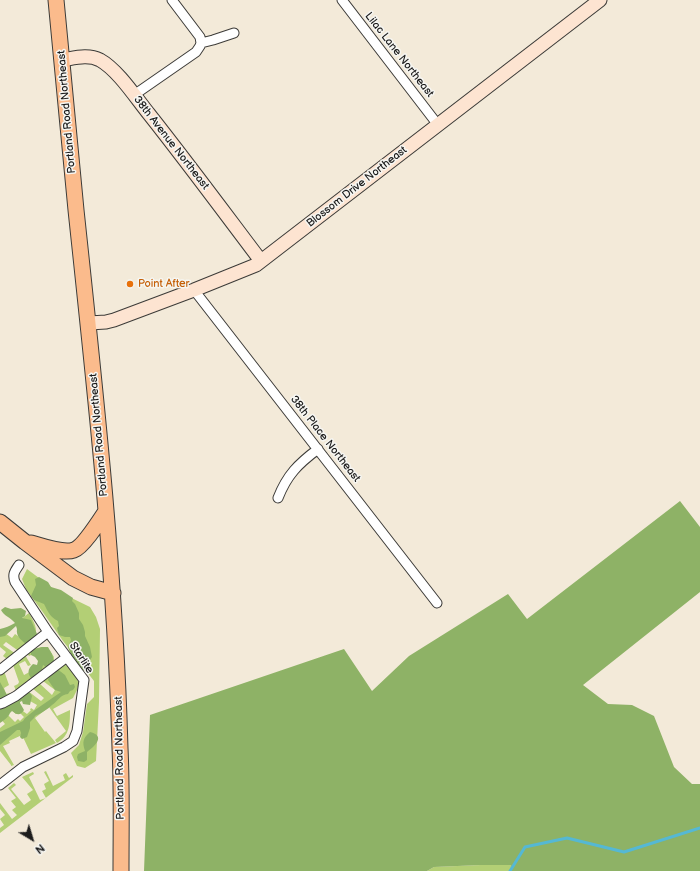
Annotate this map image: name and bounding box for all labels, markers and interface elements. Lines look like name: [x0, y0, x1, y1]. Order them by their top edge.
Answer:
street label: Lilac Lane Northeast: [362, 10, 436, 100]
street label: Portland Road Northeast: [55, 50, 79, 174]
street label: 38th Avenue Northeast: [130, 94, 212, 192]
street label: Blossom Drive Northeast: [304, 144, 410, 230]
place label: Point After: [138, 277, 190, 291]
marker: Point After: [125, 279, 135, 289]
street label: Portland Road Northeast: [87, 373, 111, 497]
street label: 38th Place Northeast: [287, 393, 363, 485]
street label: Starlite: [66, 640, 96, 676]
street label: Portland Road Northeast: [112, 696, 128, 820]
north arrow: [12, 819, 52, 859]
text: N: [32, 841, 47, 857]

